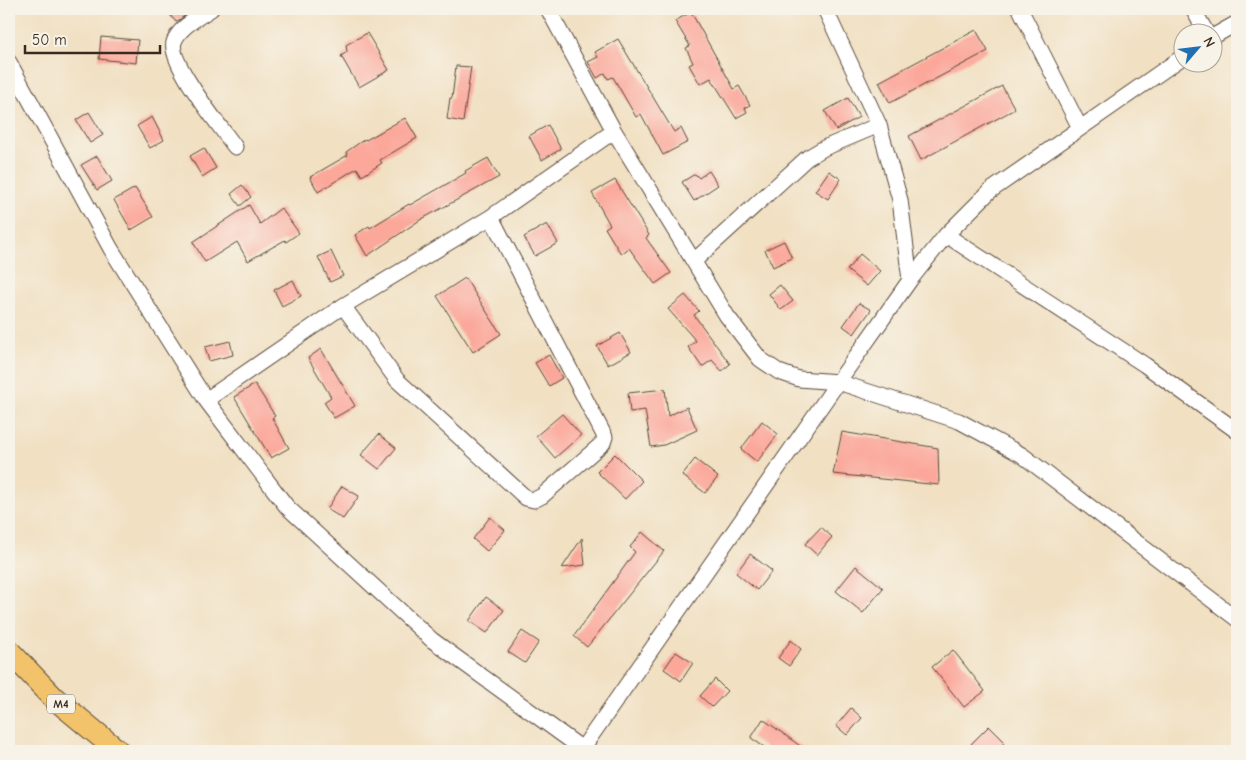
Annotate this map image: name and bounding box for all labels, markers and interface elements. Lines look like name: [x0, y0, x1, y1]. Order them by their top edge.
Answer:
scale bar: [25, 22, 160, 54]
north arrow: [1174, 22, 1224, 72]
text: 50 m: [32, 31, 67, 49]
text: N: [1199, 34, 1219, 50]
road number: M4: [47, 694, 75, 714]

